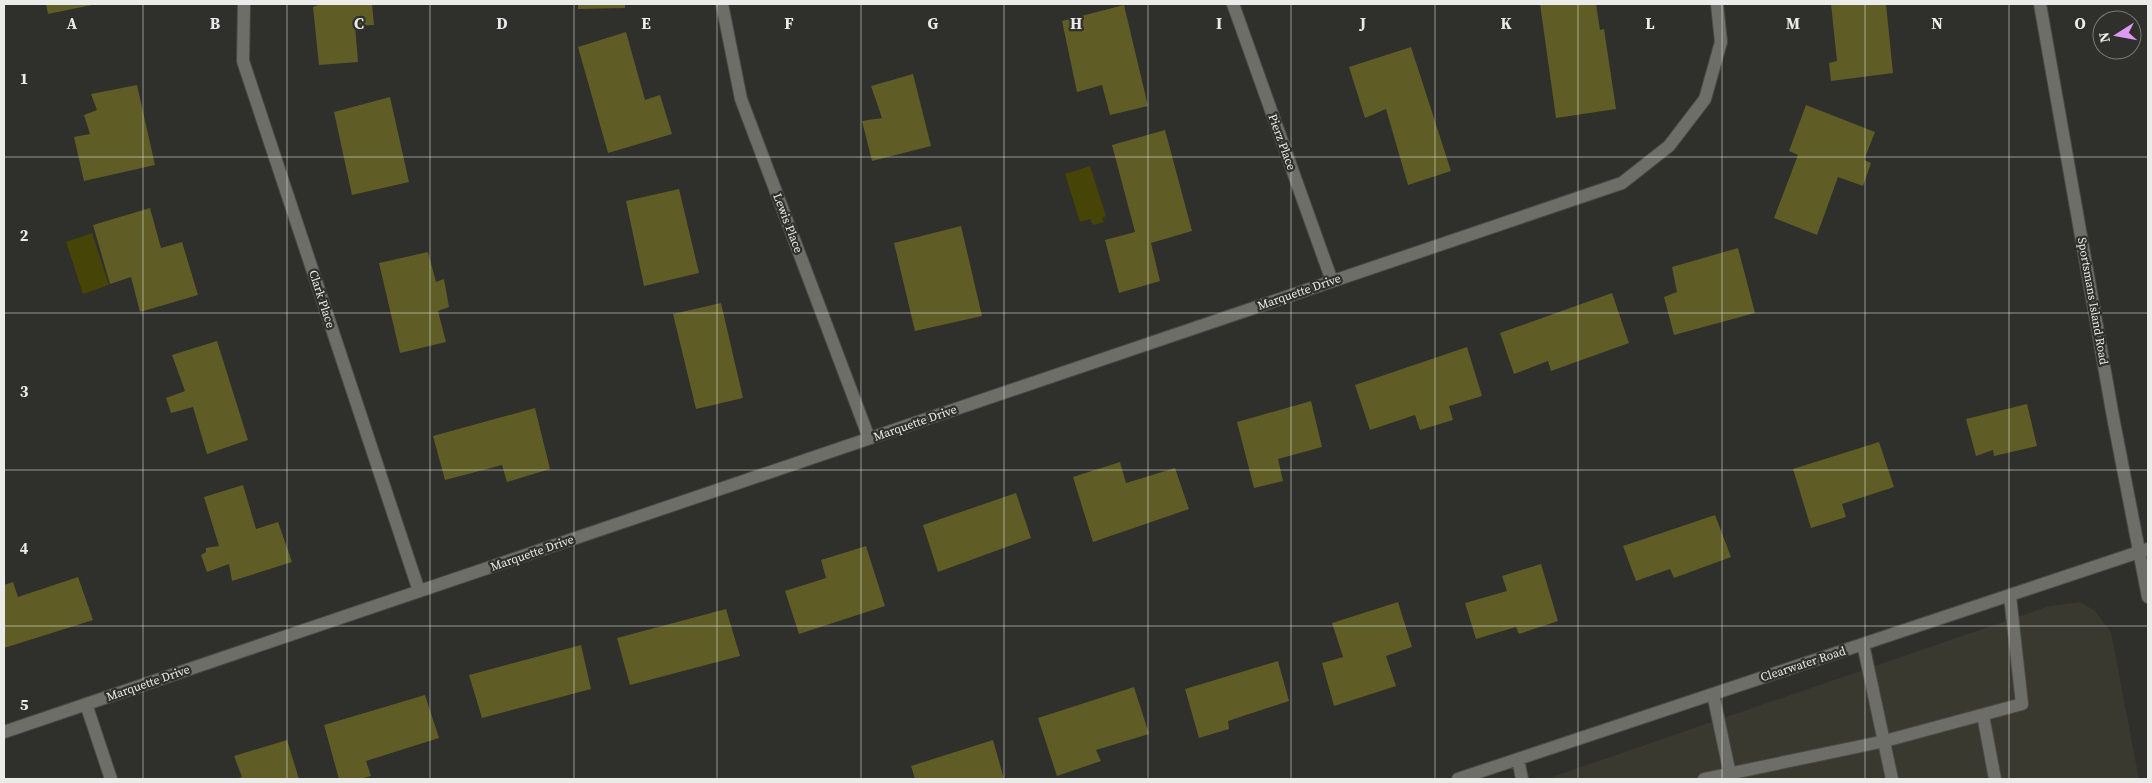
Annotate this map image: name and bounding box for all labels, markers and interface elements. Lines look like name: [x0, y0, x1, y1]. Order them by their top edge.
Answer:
north arrow: [2092, 10, 2142, 60]
text: A: [67, 12, 78, 34]
text: B: [210, 12, 221, 34]
text: C: [354, 12, 364, 34]
text: D: [496, 12, 508, 34]
text: E: [641, 12, 651, 34]
text: F: [784, 12, 794, 34]
text: G: [928, 12, 939, 34]
text: H: [1070, 12, 1082, 34]
text: I: [1216, 12, 1222, 34]
text: J: [1359, 12, 1366, 34]
text: K: [1500, 12, 1512, 34]
text: L: [1645, 12, 1655, 34]
text: M: [1786, 12, 1800, 34]
text: N: [1931, 12, 1943, 34]
text: O: [2074, 12, 2086, 34]
text: N: [2093, 31, 2115, 44]
text: 1: [20, 67, 28, 89]
street label: Pierz Place: [1264, 112, 1300, 172]
street label: Lewis Place: [769, 191, 807, 255]
text: 2: [20, 224, 29, 246]
street label: Sportsmans Island Road: [2074, 236, 2112, 366]
street label: Clark Place: [305, 268, 339, 330]
street label: Marquette Drive: [1255, 270, 1343, 314]
text: 3: [20, 380, 29, 402]
street label: Marquette Drive: [871, 401, 959, 445]
street label: Marquette Drive: [488, 531, 576, 575]
text: 4: [20, 537, 29, 559]
street label: Clearwater Road: [1758, 643, 1848, 685]
street label: Marquette Drive: [104, 661, 192, 705]
text: 5: [20, 693, 29, 715]

